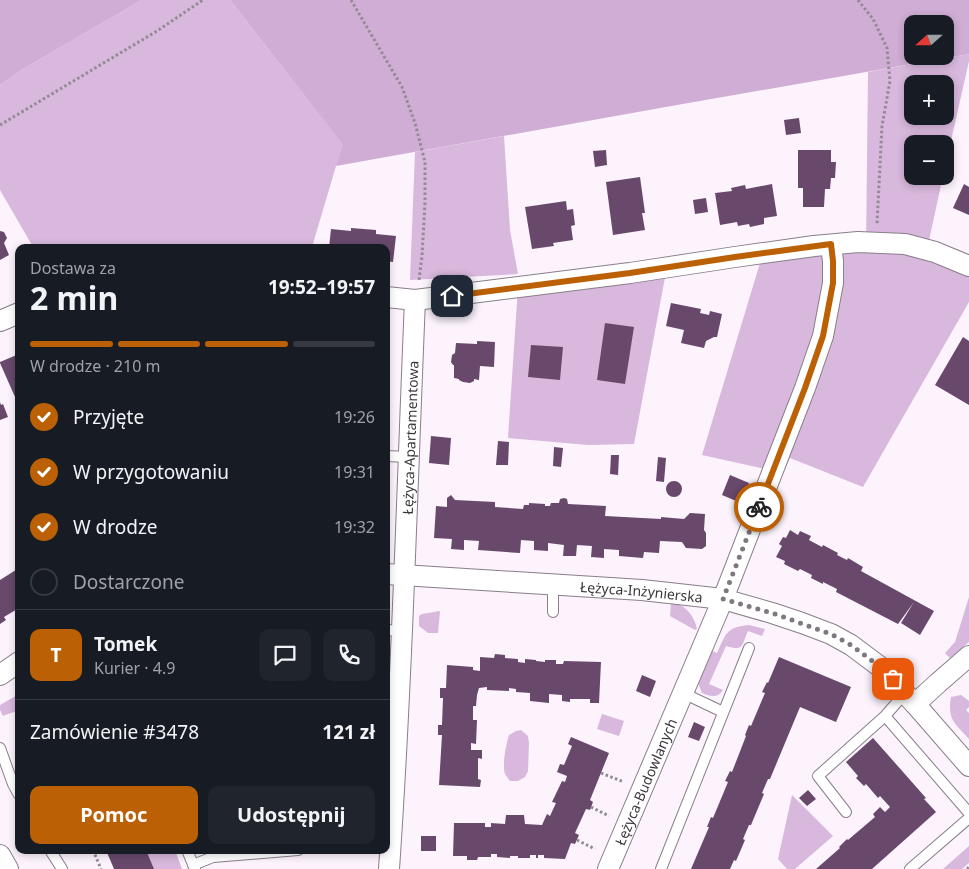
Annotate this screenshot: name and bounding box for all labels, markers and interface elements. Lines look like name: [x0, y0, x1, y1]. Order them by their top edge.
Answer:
north arrow: [904, 15, 954, 65]
map controls: [904, 15, 954, 185]
button: +: [904, 75, 954, 125]
button: −: [904, 135, 954, 185]
text: Dostawa za: [30, 257, 116, 279]
text: 19:52–19:57: [268, 274, 375, 300]
pin: [431, 275, 473, 317]
text: 2 min: [30, 276, 118, 319]
icon: home: [438, 282, 466, 310]
text: W drodze · 210 m: [30, 355, 160, 377]
street label: Łężyca-Apartamentowa: [397, 360, 422, 515]
icon: check: [30, 403, 58, 431]
text: Przyjęte: [73, 404, 144, 430]
text: 19:26: [334, 406, 375, 428]
icon: check: [30, 458, 58, 486]
text: W przygotowaniu: [73, 459, 229, 485]
text: 19:31: [334, 461, 375, 483]
courier: [734, 482, 784, 532]
icon: bike: [745, 493, 773, 521]
icon: check: [30, 513, 58, 541]
text: W drodze: [73, 514, 158, 540]
text: 19:32: [334, 516, 375, 538]
text: Dostarczone: [73, 569, 184, 595]
street label: Łężyca-Inżynierska: [579, 577, 704, 606]
button: chat: [259, 629, 311, 681]
button: phone: [323, 629, 375, 681]
text: Tomek: [94, 631, 157, 657]
text: T: [51, 642, 61, 668]
text: Kurier · 4.9: [94, 657, 175, 679]
pin: [872, 658, 914, 700]
icon: bag: [879, 665, 907, 693]
street label: Łężyca-Budowlanych: [610, 715, 681, 848]
text: Zamówienie #3478: [30, 719, 199, 745]
text: 121 zł: [322, 719, 375, 745]
button: Pomoc: [30, 786, 198, 844]
button: Udostępnij: [208, 786, 375, 844]

